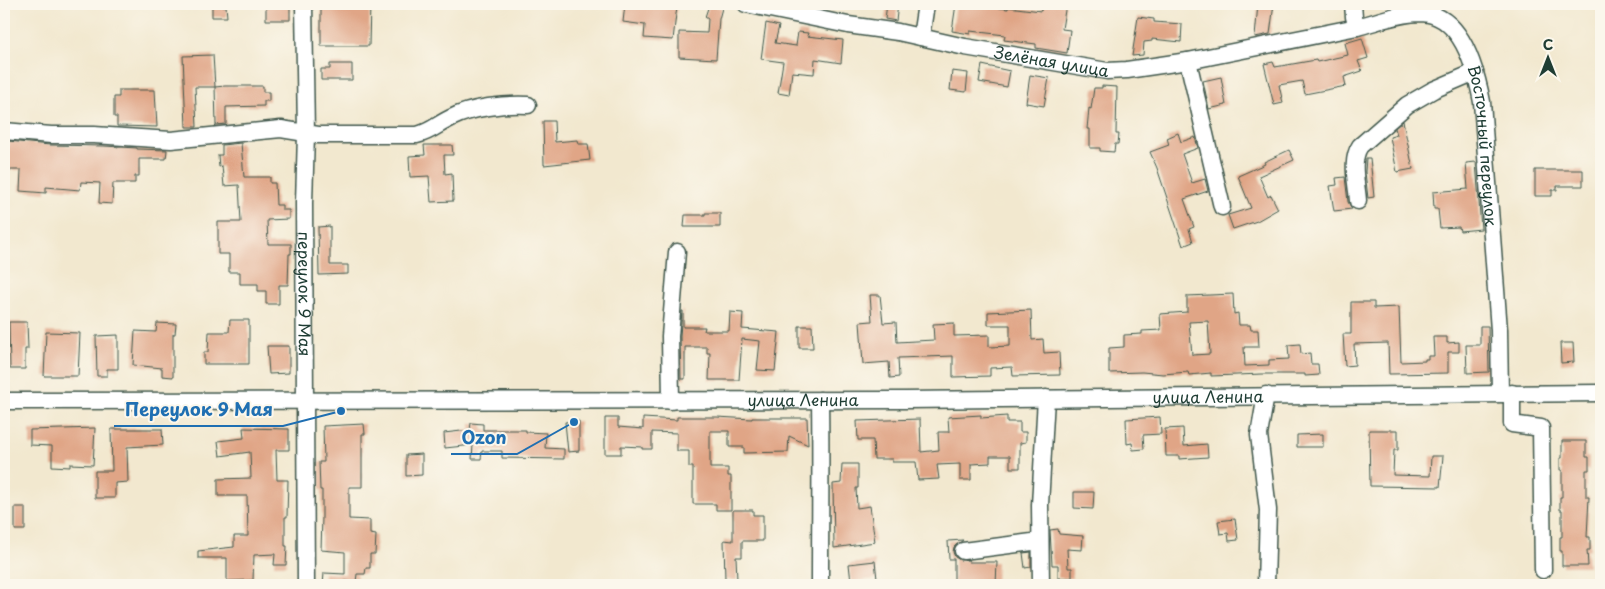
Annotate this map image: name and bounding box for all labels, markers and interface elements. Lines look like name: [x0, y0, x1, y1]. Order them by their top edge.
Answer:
north arrow: [1522, 32, 1572, 82]
text: С: [1543, 34, 1553, 55]
street label: Зелёная улица: [992, 39, 1111, 82]
street label: Восточный переулок: [1462, 62, 1504, 228]
street label: переулок 9 Мая: [293, 231, 318, 357]
street label: улица Ленина: [1152, 383, 1264, 409]
street label: улица Ленина: [747, 387, 859, 411]
callout: Переулок 9 Мая: [114, 393, 283, 426]
text: Переулок 9 Мая: [125, 395, 273, 422]
callout: Ozon: [451, 421, 517, 454]
text: Ozon: [461, 423, 507, 450]

